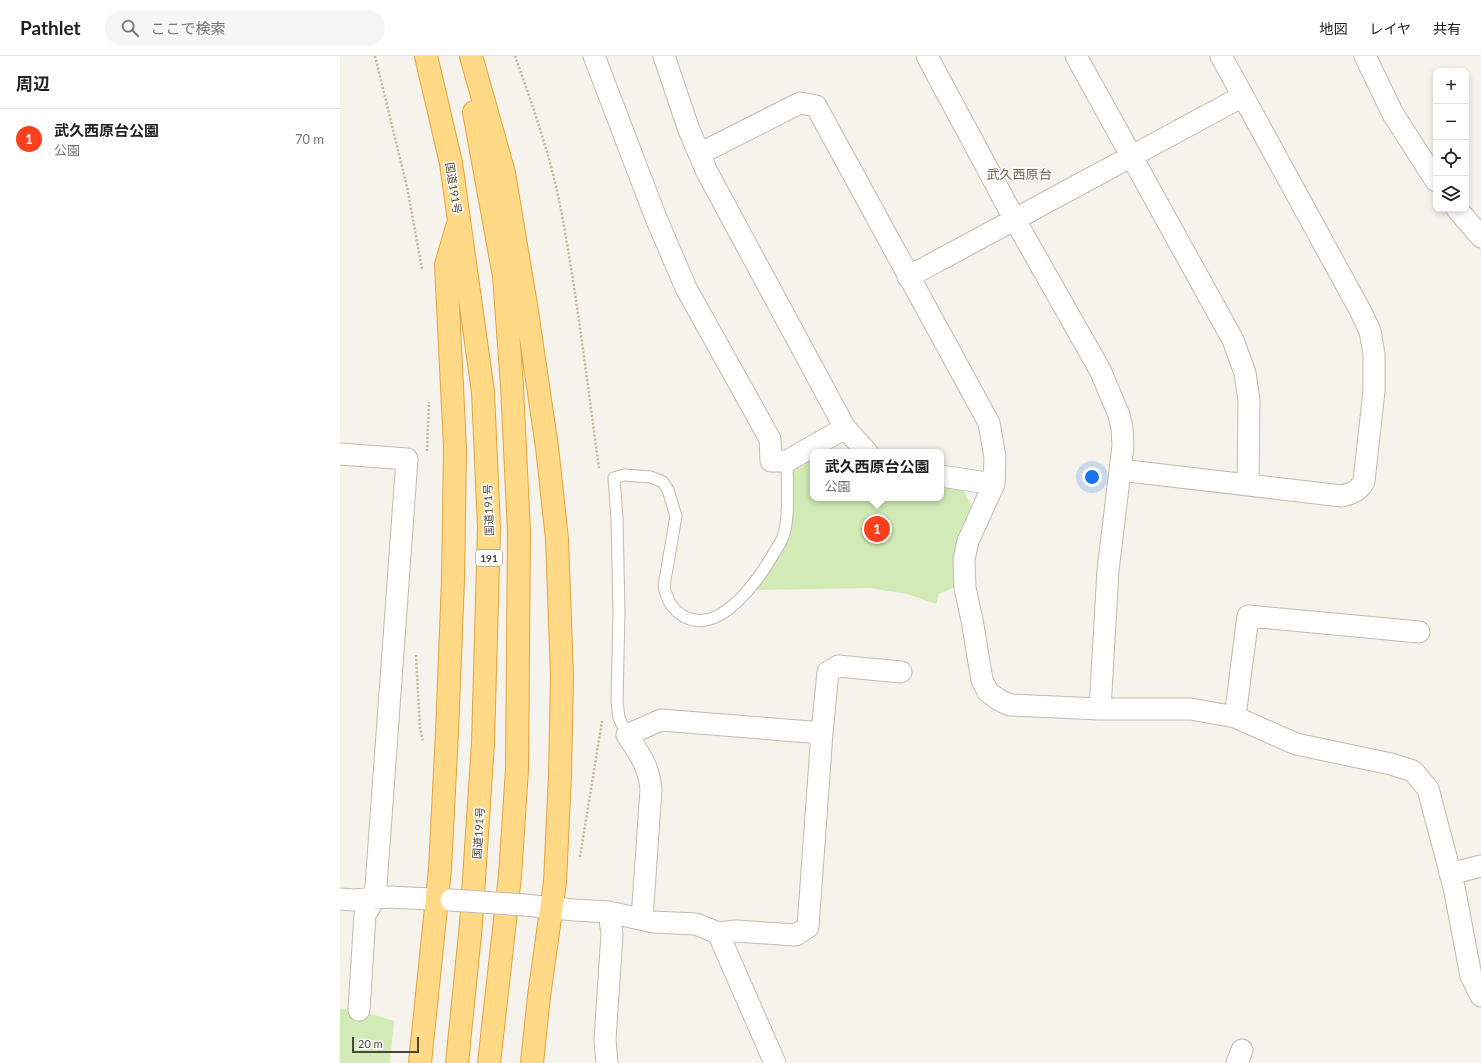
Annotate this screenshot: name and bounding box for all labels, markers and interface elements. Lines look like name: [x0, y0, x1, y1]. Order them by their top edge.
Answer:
search box: [105, 10, 385, 46]
text: Pathlet: [20, 16, 81, 39]
icon: search: [119, 17, 141, 39]
text: ここで検索: [151, 19, 226, 37]
text: 地図: [1319, 20, 1347, 37]
text: レイヤ: [1369, 20, 1411, 37]
text: 共有: [1433, 20, 1461, 37]
map controls: [1433, 68, 1469, 212]
button: +: [1433, 68, 1469, 104]
text: 周辺: [16, 73, 50, 94]
button: −: [1433, 104, 1469, 140]
text: 武久西原台公園: [54, 121, 159, 139]
text: 1: [25, 131, 33, 147]
text: 70 m: [295, 131, 324, 147]
button: locate: [1433, 140, 1469, 176]
text: 公園: [54, 142, 80, 158]
street label: 国道191号: [444, 161, 464, 215]
district label: 武久西原台: [986, 166, 1052, 182]
button: layers: [1433, 176, 1469, 212]
popup: [810, 449, 944, 501]
text: 武久西原台公園: [824, 457, 930, 475]
your location: [1082, 467, 1102, 487]
text: 公園: [824, 478, 851, 494]
street label: 国道191号: [481, 484, 495, 536]
pin: 1: [864, 514, 890, 544]
road number: 191: [476, 550, 502, 566]
street label: 国道191号: [470, 807, 486, 859]
scale bar: [352, 1035, 419, 1054]
text: 20 m: [358, 1037, 383, 1050]

